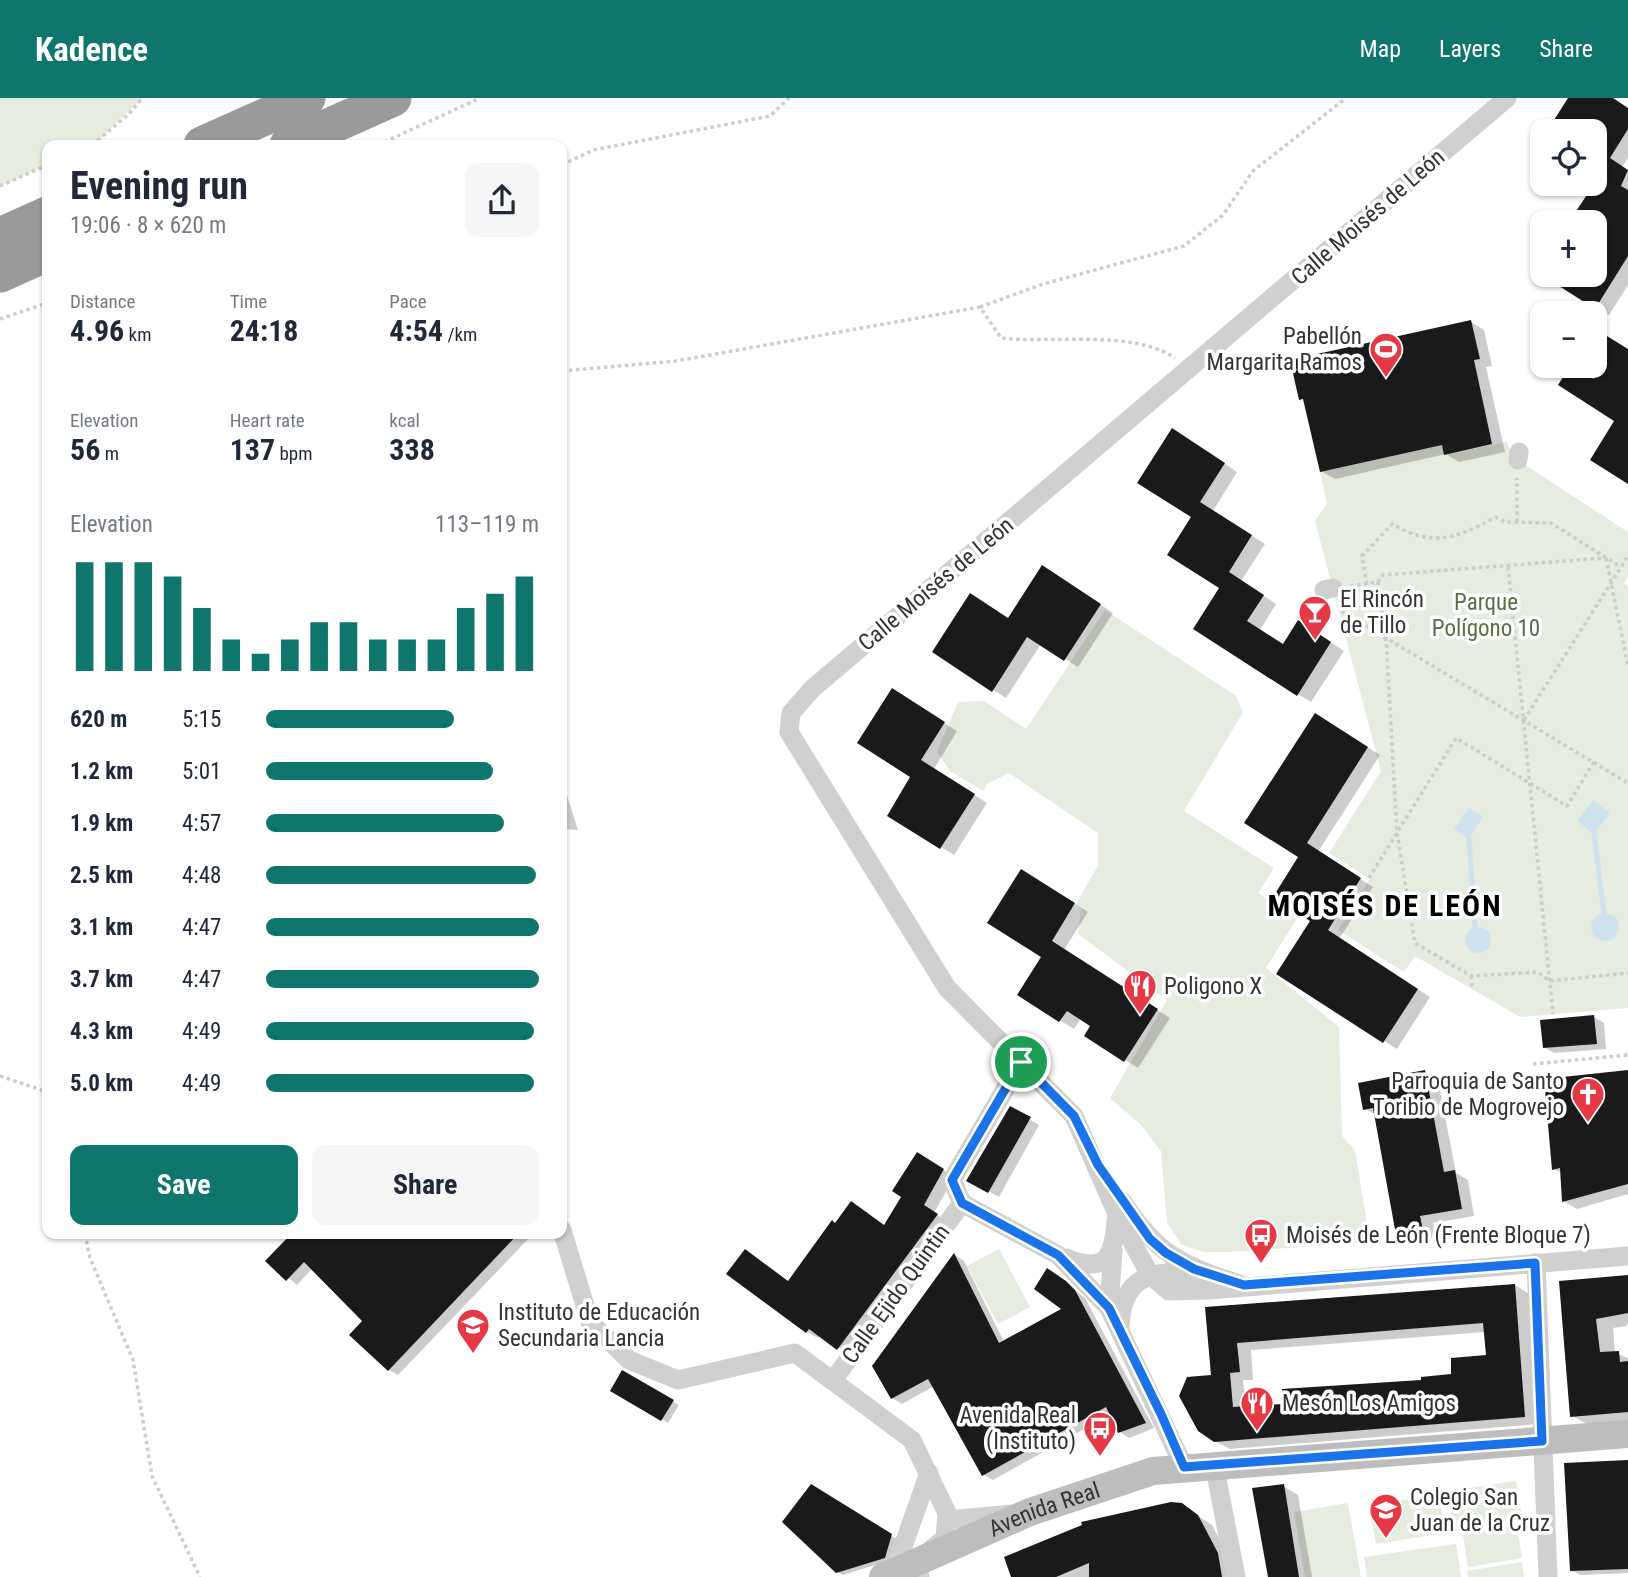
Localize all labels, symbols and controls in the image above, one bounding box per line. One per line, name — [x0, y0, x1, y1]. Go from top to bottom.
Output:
text: Kadence — [35, 30, 148, 69]
text: Map — [1360, 35, 1401, 63]
text: Layers — [1439, 35, 1501, 63]
text: Share — [1539, 35, 1593, 63]
map controls — [1530, 119, 1607, 378]
button: locate — [1530, 119, 1607, 196]
street label: Calle Moisés de León — [1286, 143, 1450, 291]
button: share — [465, 163, 539, 237]
text: Evening run — [70, 164, 248, 208]
button: + — [1530, 210, 1607, 287]
text: 19:06 · 8 × 620 m — [70, 212, 226, 239]
text: Distance — [70, 290, 135, 313]
text: Time — [230, 290, 267, 313]
text: Pace — [389, 290, 427, 313]
button: − — [1530, 301, 1607, 378]
text: 4.96 — [70, 313, 124, 348]
text: 24:18 — [230, 313, 299, 348]
text: 4:54 — [389, 313, 443, 348]
text: km — [124, 323, 151, 346]
text: /km — [443, 323, 477, 346]
place label: Pabellón Margarita Ramos — [1206, 323, 1362, 376]
sports icon: Pabellón Margarita Ramos — [1367, 330, 1405, 379]
text: Elevation — [70, 409, 138, 432]
text: Heart rate — [230, 409, 305, 432]
text: kcal — [389, 409, 420, 432]
text: 56 — [70, 432, 100, 467]
text: 137 — [230, 432, 275, 467]
text: 338 — [389, 432, 435, 467]
text: m — [100, 442, 119, 465]
text: bpm — [275, 442, 313, 465]
text: Elevation — [70, 511, 153, 538]
text: 113–119 m — [435, 511, 539, 538]
street label: Calle Moisés de León — [853, 511, 1019, 657]
place label: El Rincón de Tillo — [1340, 586, 1424, 639]
park label: Parque Polígono 10 — [1432, 589, 1540, 642]
bar icon: El Rincón de Tillo — [1296, 593, 1334, 642]
text: 620 m — [70, 706, 127, 733]
text: 5:15 — [182, 706, 221, 733]
text: 1.2 km — [70, 758, 133, 785]
text: 5:01 — [182, 758, 221, 785]
text: 1.9 km — [70, 810, 133, 837]
text: 4:57 — [182, 810, 221, 837]
text: 2.5 km — [70, 862, 133, 889]
text: 4:48 — [182, 862, 221, 889]
district label: MOISÉS DE LEÓN — [1267, 888, 1503, 923]
text: 3.1 km — [70, 914, 133, 941]
text: 4:47 — [182, 914, 221, 941]
text: 3.7 km — [70, 966, 133, 993]
text: 4:47 — [182, 966, 221, 993]
restaurant icon: Poligono X — [1121, 967, 1159, 1016]
place label: Poligono X — [1164, 973, 1262, 1000]
text: 4.3 km — [70, 1018, 133, 1045]
text: 4:49 — [182, 1018, 221, 1045]
pin — [991, 1032, 1051, 1092]
icon: arrive — [1002, 1043, 1040, 1081]
place label: Parroquia de Santo Toribio de Mogrovejo — [1373, 1068, 1564, 1121]
text: 5.0 km — [70, 1070, 133, 1097]
text: 4:49 — [182, 1070, 221, 1097]
church icon: Parroquia de Santo Toribio de Mogrovejo — [1569, 1075, 1607, 1124]
button: Save — [70, 1145, 298, 1225]
button: Share — [312, 1145, 539, 1225]
bus stop icon: Moisés de León (Frente Bloque 7) — [1242, 1216, 1280, 1265]
street label: Calle Ejido Quintin — [836, 1219, 956, 1369]
place label: Moisés de León (Frente Bloque 7) — [1286, 1222, 1591, 1249]
place label: Instituto de Educación Secundaria Lancia — [498, 1299, 700, 1352]
school or university icon: Instituto de Educación Secundaria Lancia — [454, 1306, 492, 1355]
restaurant icon: Mesón Los Amigos — [1238, 1384, 1276, 1433]
place label: Mesón Los Amigos — [1282, 1390, 1456, 1417]
place label: Avenida Real (Instituto) — [959, 1402, 1076, 1455]
bus stop icon: Avenida Real (Instituto) — [1081, 1409, 1119, 1458]
street label: Avenida Real — [984, 1476, 1103, 1542]
place label: Colegio San Juan de la Cruz — [1410, 1484, 1550, 1537]
school or university icon: Colegio San Juan de la Cruz — [1367, 1491, 1405, 1540]

